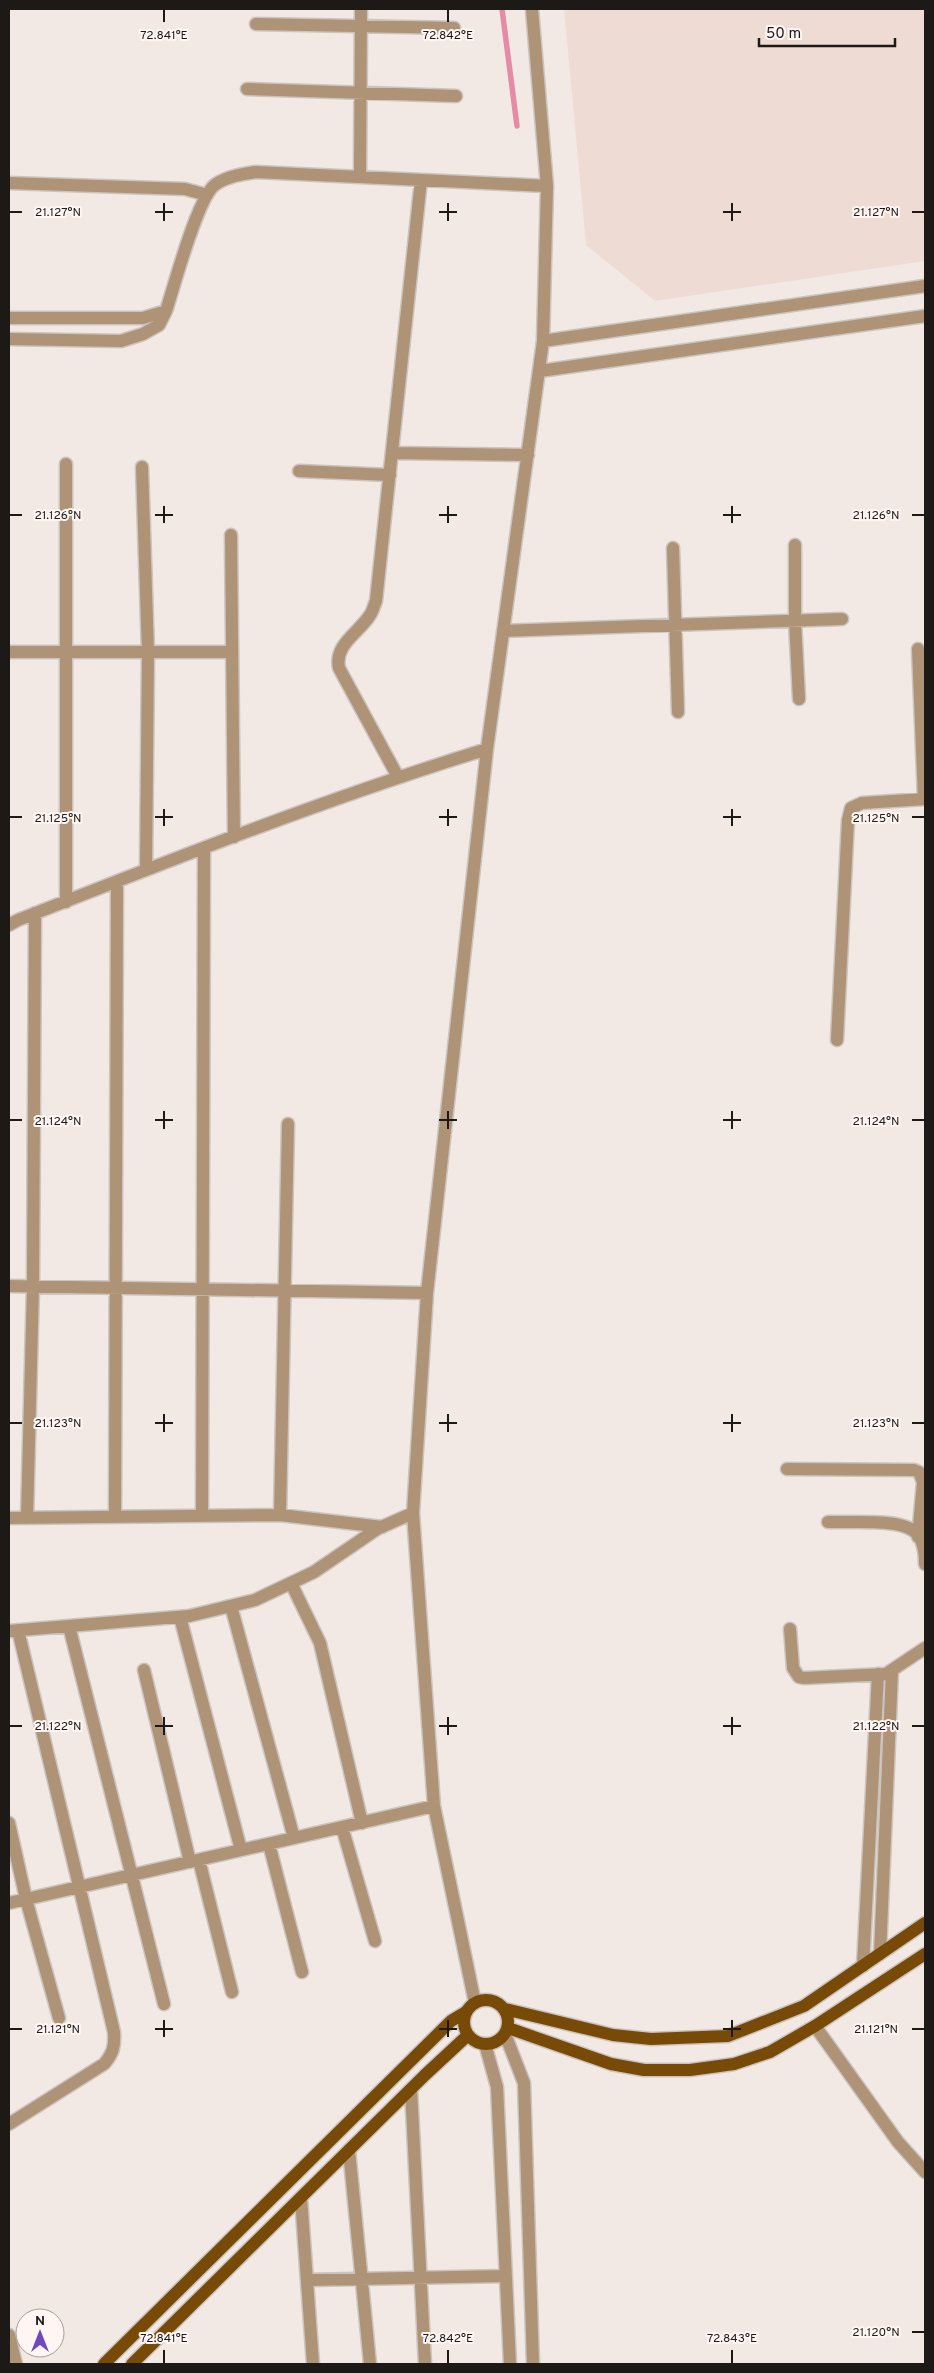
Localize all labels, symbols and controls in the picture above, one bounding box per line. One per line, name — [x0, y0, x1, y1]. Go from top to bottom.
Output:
scale bar — [759, 15, 895, 47]
text: 50 m — [766, 25, 801, 44]
text: 72.841°E — [140, 28, 188, 44]
text: 72.842°E — [423, 28, 473, 44]
text: 21.127°N — [35, 205, 81, 221]
text: 21.127°N — [853, 205, 899, 221]
text: 21.126°N — [35, 508, 81, 524]
text: 21.126°N — [853, 508, 899, 524]
text: 21.125°N — [34, 811, 82, 827]
text: 21.125°N — [852, 811, 900, 827]
text: 21.124°N — [34, 1114, 82, 1130]
text: 21.124°N — [852, 1114, 900, 1130]
text: 21.123°N — [35, 1416, 81, 1432]
text: 21.123°N — [853, 1416, 899, 1432]
text: 21.122°N — [34, 1719, 82, 1735]
text: 21.122°N — [852, 1719, 900, 1735]
text: 21.121°N — [36, 2022, 80, 2038]
text: 21.121°N — [854, 2022, 898, 2038]
north arrow — [15, 2308, 65, 2358]
text: N — [35, 2313, 45, 2330]
text: 21.120°N — [852, 2325, 900, 2341]
text: 72.841°E — [140, 2331, 188, 2347]
text: 72.842°E — [423, 2331, 473, 2347]
text: 72.843°E — [707, 2331, 757, 2347]

